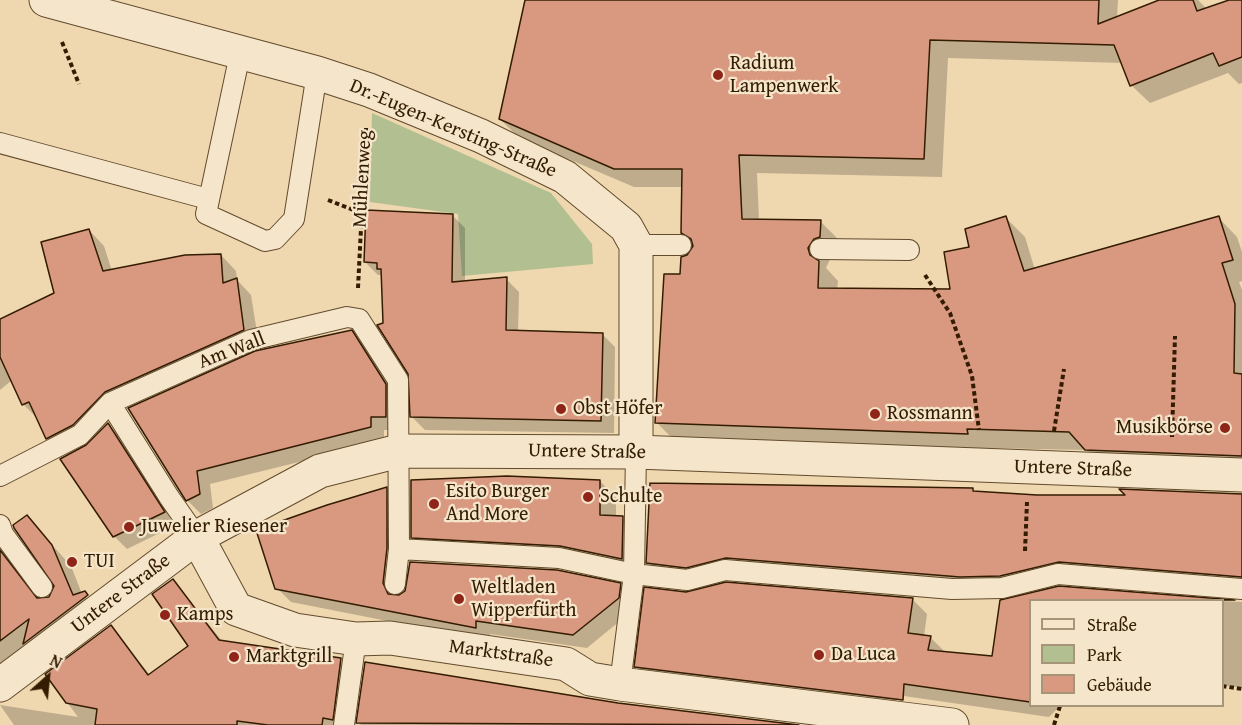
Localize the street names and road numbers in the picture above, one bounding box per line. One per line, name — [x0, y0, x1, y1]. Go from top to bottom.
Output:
street label: Dr.-Eugen-Kersting-Straße — [346, 74, 560, 184]
street label: Mühlenweg — [348, 130, 378, 228]
street label: Am Wall — [195, 327, 269, 375]
street label: Untere Straße — [528, 439, 646, 465]
street label: Untere Straße — [1014, 455, 1132, 483]
street label: Untere Straße — [67, 549, 175, 639]
street label: Marktstraße — [447, 635, 555, 673]

